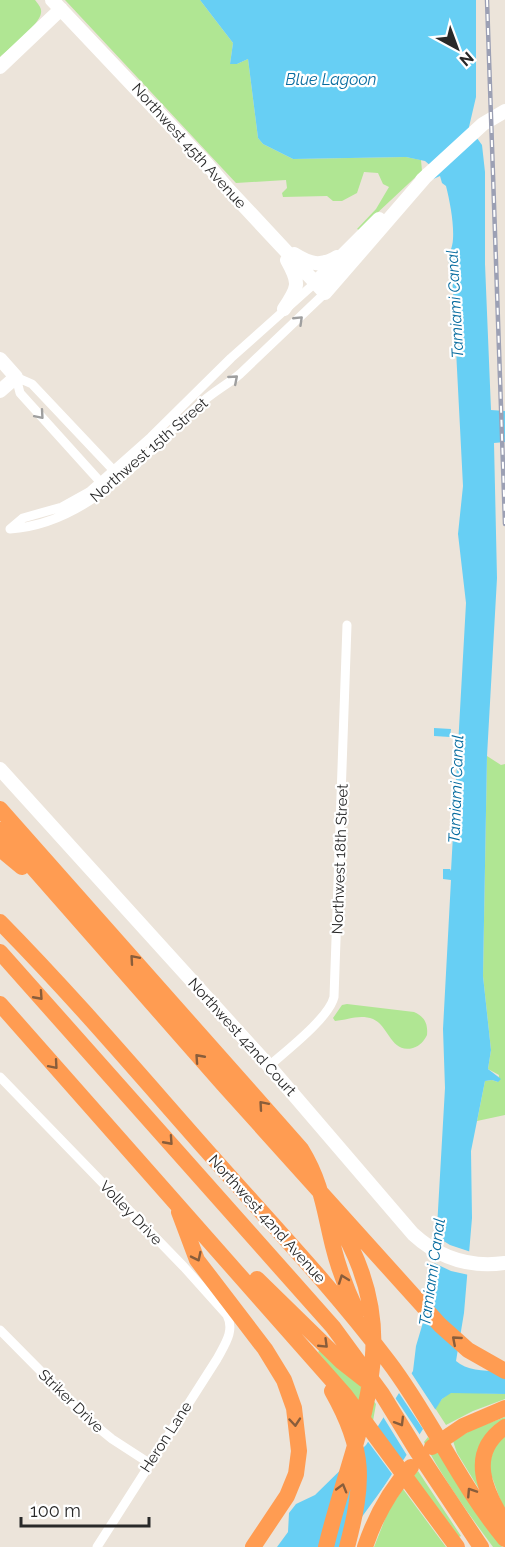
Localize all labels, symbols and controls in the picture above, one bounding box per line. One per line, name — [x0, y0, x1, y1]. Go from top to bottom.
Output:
north arrow — [427, 18, 487, 78]
text: N — [456, 48, 477, 70]
water label: Blue Lagoon — [286, 70, 377, 89]
street label: Northwest 45th Avenue — [128, 80, 250, 212]
water label: Tamiami Canal — [443, 249, 467, 359]
one-way arrow — [292, 316, 302, 327]
one-way arrow — [227, 375, 238, 386]
street label: Northwest 15th Street — [87, 394, 211, 506]
one-way arrow — [33, 408, 44, 419]
water label: Tamiami Canal — [445, 734, 467, 844]
street label: Northwest 18th Street — [328, 783, 352, 935]
one-way arrow — [130, 955, 141, 966]
street label: Northwest 42nd Court — [184, 974, 300, 1100]
one-way arrow — [32, 989, 43, 999]
one-way arrow — [195, 1054, 206, 1065]
one-way arrow — [47, 1058, 58, 1069]
one-way arrow — [259, 1101, 270, 1112]
one-way arrow — [162, 1135, 173, 1145]
street label: Northwest 42nd Avenue — [205, 1151, 329, 1287]
street label: Volley Drive — [96, 1177, 166, 1249]
water label: Tamiami Canal — [415, 1217, 449, 1327]
one-way arrow — [189, 1251, 201, 1262]
one-way arrow — [338, 1274, 350, 1285]
one-way arrow — [452, 1336, 463, 1347]
one-way arrow — [317, 1337, 327, 1348]
street label: Striker Drive — [35, 1366, 107, 1437]
street label: Heron Lane — [136, 1398, 196, 1476]
one-way arrow — [392, 1416, 404, 1426]
one-way arrow — [288, 1417, 301, 1427]
one-way arrow — [335, 1483, 348, 1493]
one-way arrow — [467, 1487, 478, 1498]
scale bar — [21, 1490, 148, 1528]
text: 100 m — [30, 1500, 81, 1521]

